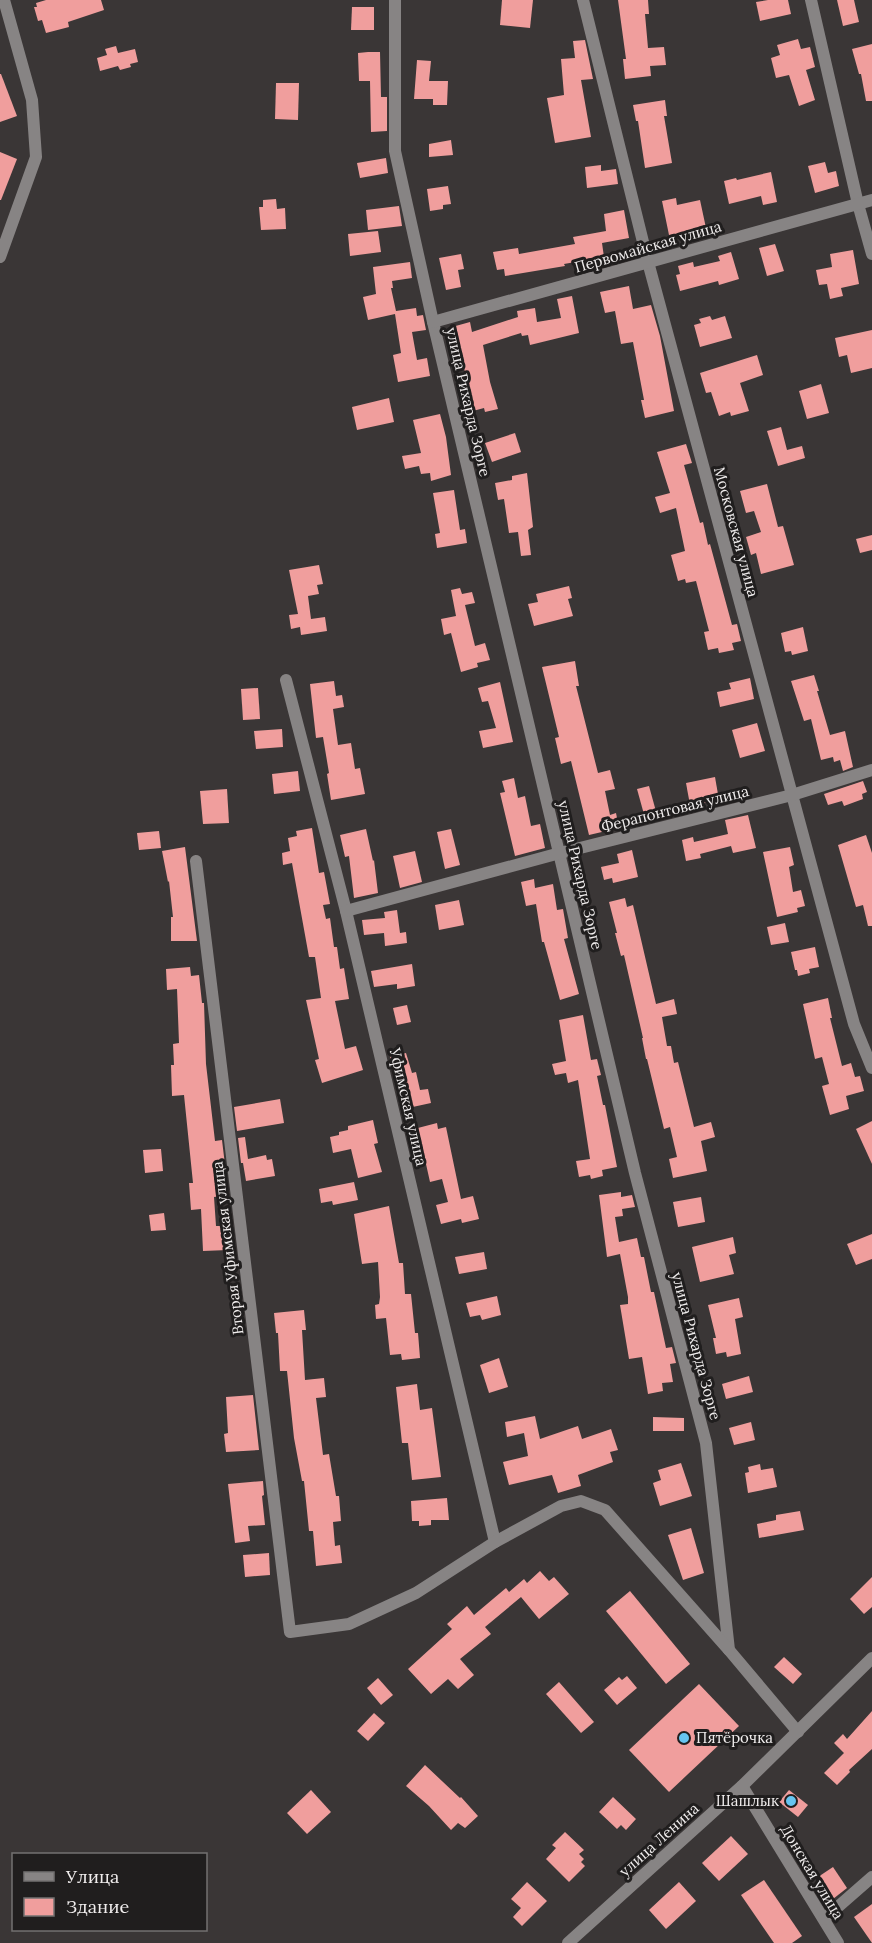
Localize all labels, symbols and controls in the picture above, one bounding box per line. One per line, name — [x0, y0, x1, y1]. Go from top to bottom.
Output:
street label: Первомайская улица — [572, 216, 724, 277]
street label: улица Рихарда Зорге — [442, 326, 495, 478]
street label: Московская улица — [710, 465, 763, 599]
street label: Ферапонтовая улица — [599, 781, 751, 836]
street label: улица Рихарда Зорге — [554, 799, 607, 951]
street label: Уфимская улица — [385, 1045, 431, 1168]
street label: Вторая Уфимская улица — [207, 1160, 248, 1336]
street label: улица Рихарда Зорге — [668, 1270, 725, 1422]
place label: Пятёрочка — [696, 1728, 773, 1747]
marker: Пятёрочка — [677, 1731, 691, 1745]
place label: Шашлык — [716, 1791, 779, 1810]
marker: Шашлык — [784, 1794, 798, 1808]
street label: улица Ленина — [615, 1799, 703, 1881]
street label: Донская улица — [777, 1821, 848, 1923]
legend — [12, 1853, 207, 1931]
text: Улица — [65, 1865, 119, 1888]
text: Здание — [66, 1895, 129, 1918]

